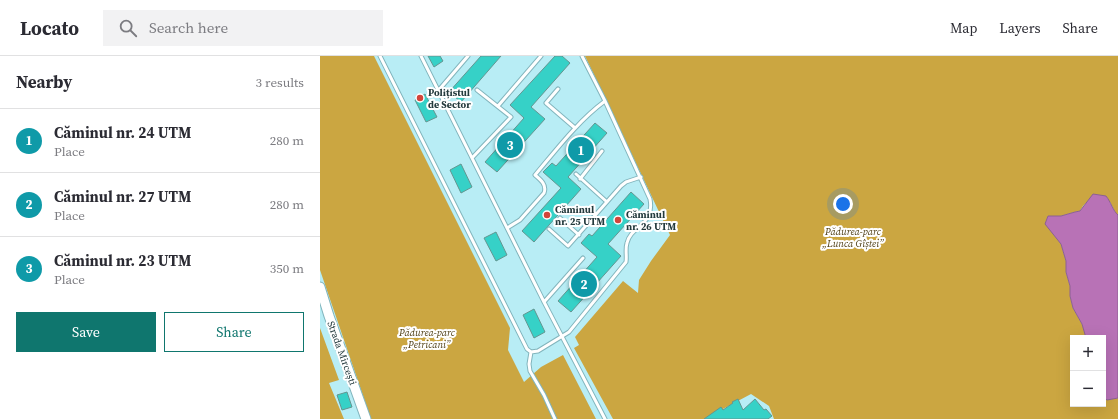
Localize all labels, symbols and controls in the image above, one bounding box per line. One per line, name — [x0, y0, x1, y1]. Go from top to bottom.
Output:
search box — [103, 10, 383, 46]
text: Locato — [20, 15, 79, 41]
icon: search — [117, 17, 139, 39]
text: Search here — [149, 17, 228, 38]
text: Map — [950, 18, 977, 38]
text: Layers — [999, 18, 1041, 38]
text: Share — [1063, 18, 1098, 38]
text: Nearby — [16, 70, 72, 94]
text: 3 results — [256, 74, 304, 91]
place label: Polițistul de Sector — [428, 86, 471, 111]
marker: Polițistul de Sector — [415, 93, 425, 103]
text: Căminul nr. 24 UTM — [54, 122, 191, 143]
pin: 3 — [497, 130, 523, 160]
text: 1 — [25, 132, 33, 149]
text: 280 m — [270, 132, 304, 149]
pin: 1 — [568, 135, 594, 165]
text: Place — [54, 143, 85, 160]
text: Căminul nr. 27 UTM — [54, 186, 191, 207]
your location — [833, 194, 853, 214]
text: 2 — [25, 196, 33, 213]
text: 280 m — [270, 196, 304, 213]
place label: Căminul nr. 25 UTM — [555, 203, 605, 228]
text: Place — [54, 207, 85, 224]
place label: Căminul nr. 26 UTM — [626, 208, 676, 233]
marker: Căminul nr. 25 UTM — [542, 210, 552, 220]
marker: Căminul nr. 26 UTM — [613, 215, 623, 225]
park label: Pădurea-parc „Lunca Gîștei” — [821, 225, 884, 250]
text: Căminul nr. 23 UTM — [54, 250, 191, 271]
text: 3 — [25, 260, 33, 277]
text: 350 m — [270, 260, 304, 277]
pin: 2 — [571, 269, 597, 299]
text: Place — [54, 271, 85, 288]
button: Save — [16, 312, 156, 352]
button: Share — [164, 312, 304, 352]
street label: Strada Mircești — [324, 319, 360, 387]
park label: Pădurea-parc „Petricani” — [398, 326, 456, 351]
map controls — [1070, 335, 1106, 407]
button: + — [1070, 335, 1106, 371]
button: − — [1070, 371, 1106, 407]

